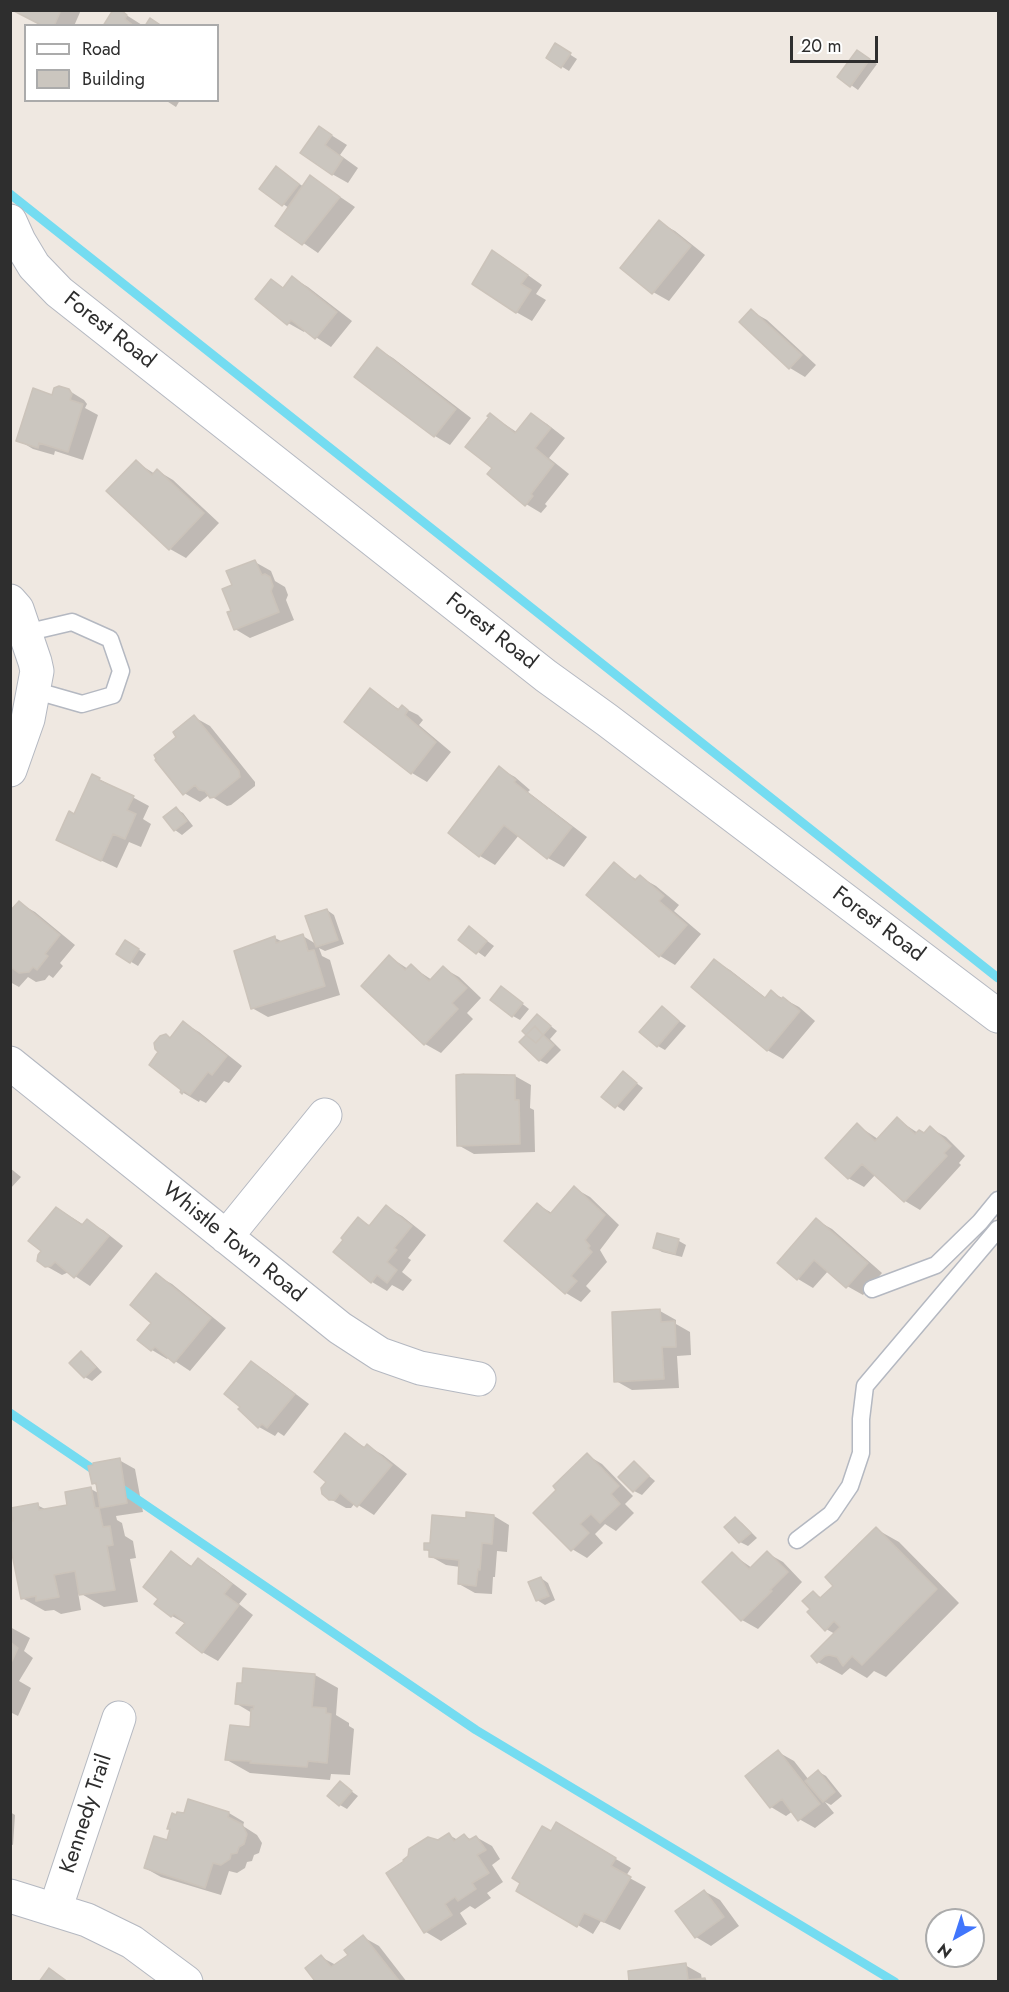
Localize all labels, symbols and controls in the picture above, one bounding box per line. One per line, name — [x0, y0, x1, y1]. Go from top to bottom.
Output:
legend — [24, 24, 219, 102]
scale bar — [793, 24, 882, 62]
text: 20 m — [801, 33, 841, 59]
text: Road — [82, 36, 121, 62]
text: Building — [82, 66, 145, 92]
street label: Forest Road — [58, 287, 160, 375]
street label: Forest Road — [440, 588, 542, 676]
street label: Forest Road — [826, 882, 930, 968]
street label: Whistle Town Road — [156, 1177, 310, 1309]
street label: Kennedy Trail — [55, 1751, 119, 1877]
north arrow — [925, 1908, 985, 1968]
text: N — [932, 1938, 957, 1964]

